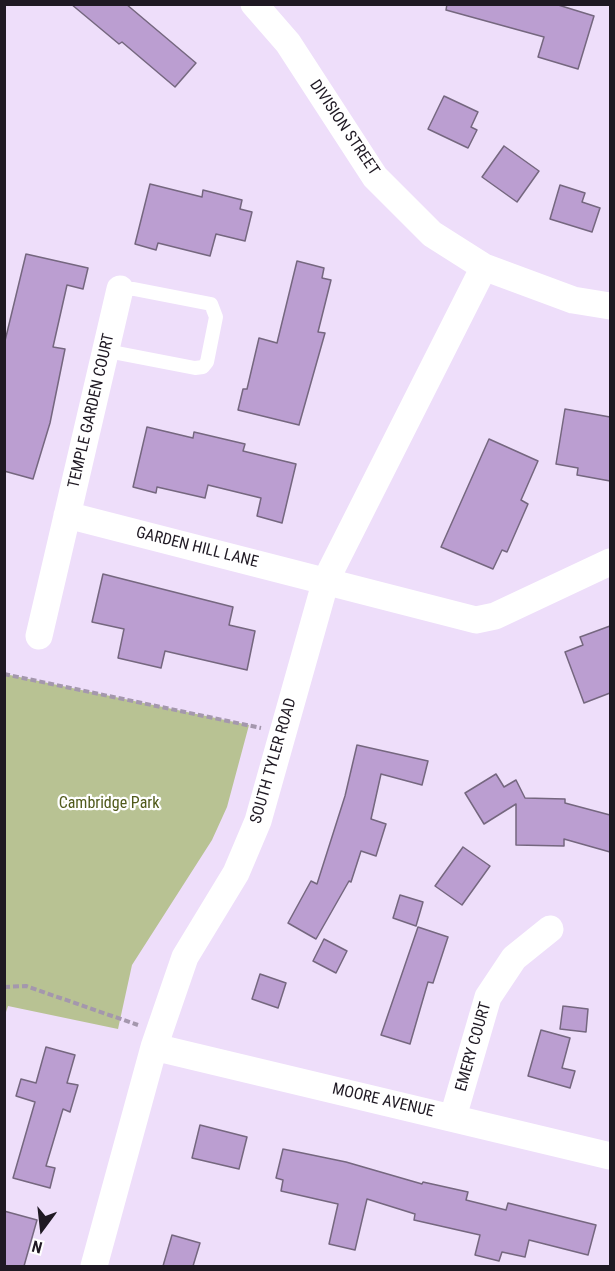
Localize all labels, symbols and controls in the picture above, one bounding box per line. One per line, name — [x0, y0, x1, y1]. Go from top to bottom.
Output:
street label: DIVISION STREET — [305, 77, 383, 179]
street label: TEMPLE GARDEN COURT — [65, 332, 119, 490]
street label: GARDEN HILL LANE — [134, 524, 260, 572]
street label: SOUTH TYLER ROAD — [247, 696, 301, 826]
park label: Cambridge Park — [59, 794, 159, 814]
street label: EMERY COURT — [452, 1000, 496, 1094]
street label: MOORE AVENUE — [330, 1080, 436, 1122]
north arrow — [12, 1199, 72, 1259]
text: N — [30, 1236, 44, 1257]

